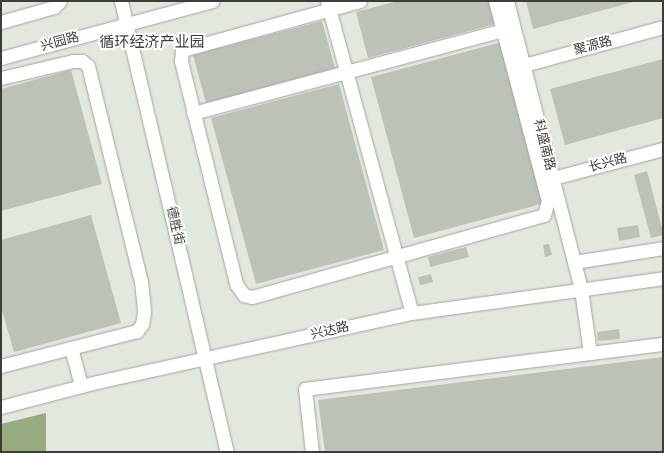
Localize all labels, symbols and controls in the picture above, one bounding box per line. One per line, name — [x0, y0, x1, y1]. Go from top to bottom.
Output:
street label: 兴园路 — [39, 29, 81, 55]
street label: 聚源路 — [572, 33, 614, 59]
district label: 循环经济产业园 — [100, 34, 204, 52]
street label: 科盛南路 — [530, 118, 558, 172]
street label: 长兴路 — [587, 150, 629, 176]
street label: 德胜街 — [163, 205, 187, 247]
street label: 兴达路 — [309, 319, 351, 343]

